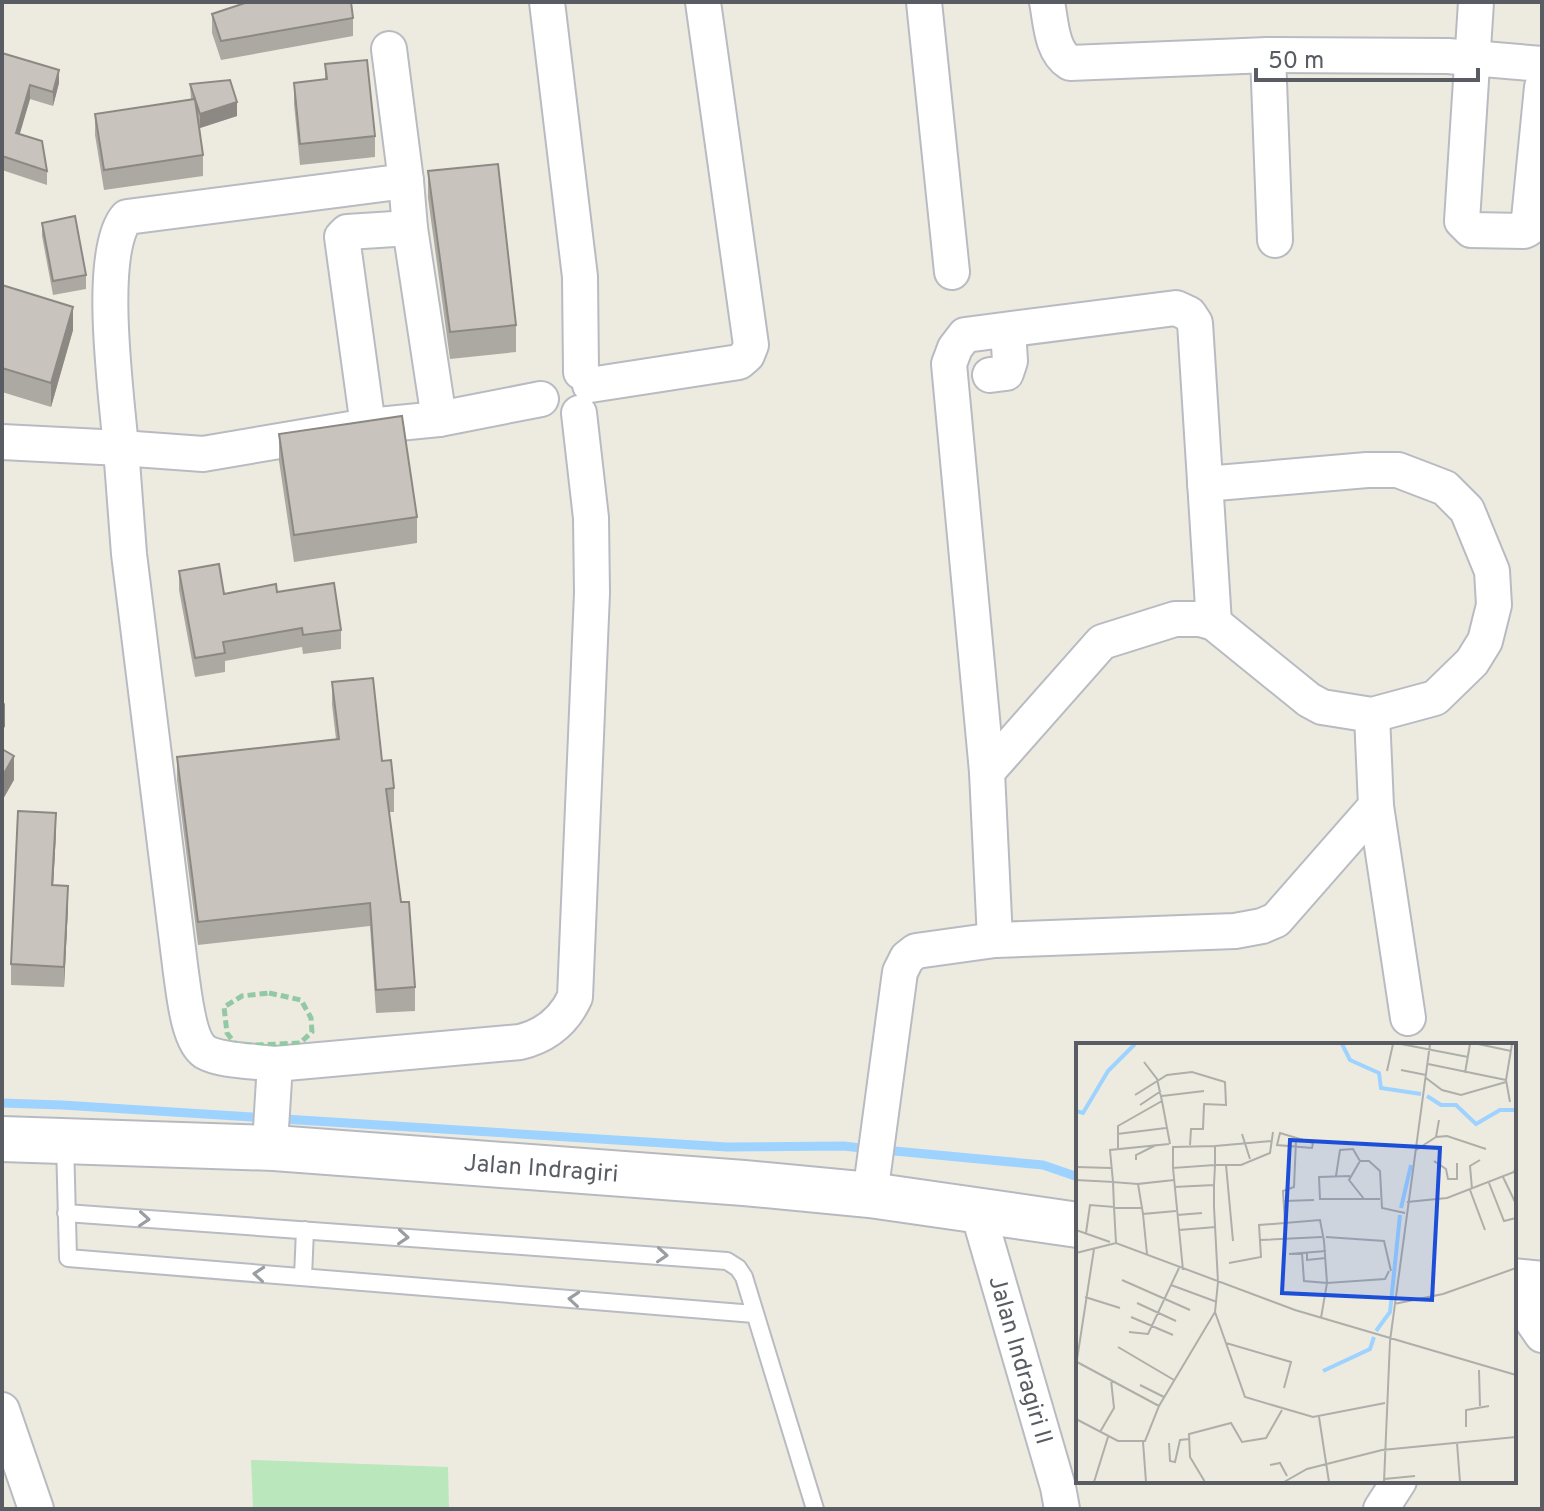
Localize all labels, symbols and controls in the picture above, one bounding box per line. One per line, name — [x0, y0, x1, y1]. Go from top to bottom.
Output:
scale bar — [1256, 32, 1478, 82]
text: 50 m — [1268, 47, 1324, 77]
inset map — [1076, 1043, 1516, 1483]
street label: Jalan Indragiri — [463, 1149, 619, 1191]
one-way arrow — [138, 1210, 151, 1227]
one-way arrow — [397, 1228, 410, 1245]
one-way arrow — [656, 1246, 669, 1263]
one-way arrow — [252, 1266, 265, 1283]
street label: Jalan Indragiri II — [980, 1273, 1058, 1448]
one-way arrow — [567, 1291, 580, 1308]

